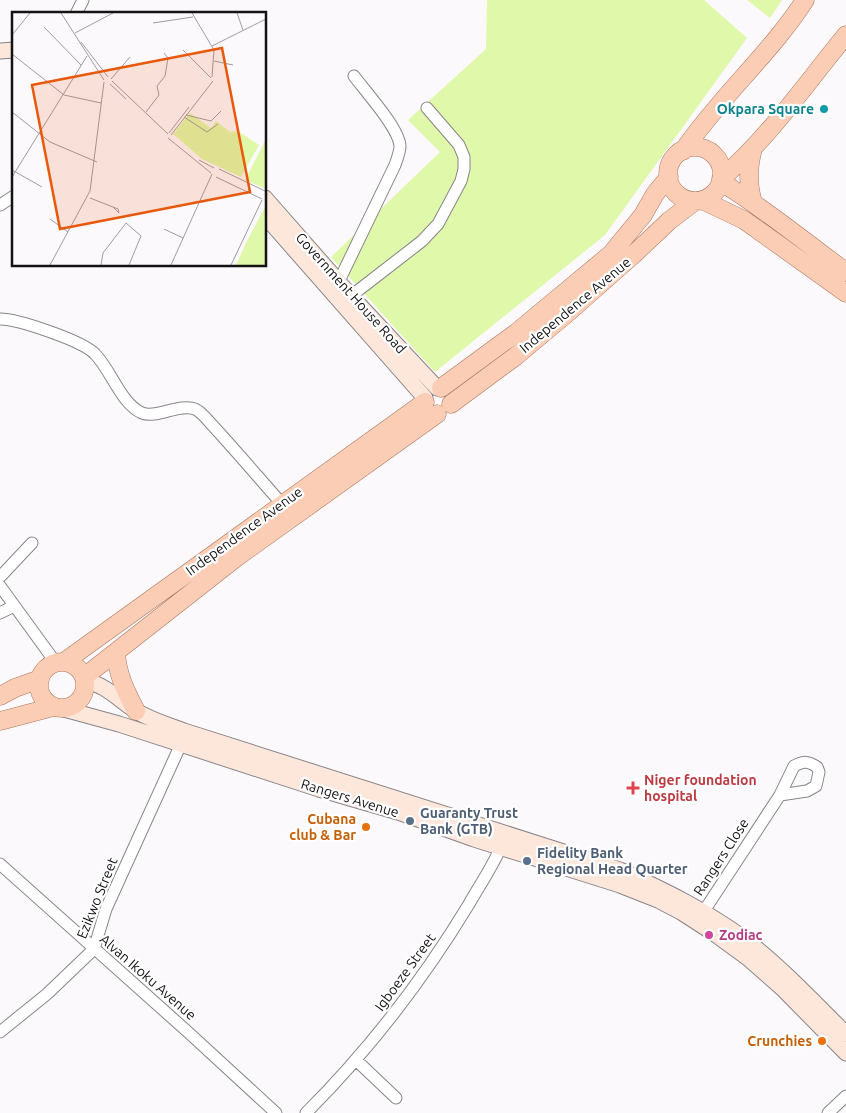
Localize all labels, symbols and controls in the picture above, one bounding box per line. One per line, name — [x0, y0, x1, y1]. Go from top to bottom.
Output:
inset map — [12, 12, 266, 266]
place label: Okpara Square — [717, 101, 814, 117]
marker: Okpara Square — [818, 103, 830, 115]
street label: Government House Road — [293, 229, 409, 357]
street label: Independence Avenue — [516, 254, 634, 356]
street label: Independence Avenue — [183, 483, 305, 579]
place label: Niger foundation hospital — [644, 772, 757, 804]
street label: Rangers Avenue — [299, 776, 401, 820]
marker: Niger foundation hospital — [626, 781, 640, 795]
place label: Guaranty Trust Bank (GTB) — [420, 805, 518, 837]
place label: Cubana club & Bar — [289, 811, 356, 843]
marker: Guaranty Trust Bank (GTB) — [404, 815, 416, 827]
street label: Rangers Close — [690, 816, 752, 898]
marker: Cubana club & Bar — [360, 821, 372, 833]
place label: Fidelity Bank Regional Head Quarter — [537, 845, 688, 877]
street label: Ezikwo Street — [73, 855, 121, 941]
marker: Fidelity Bank Regional Head Quarter — [521, 855, 533, 867]
place label: Zodiac — [719, 927, 763, 943]
marker: Zodiac — [703, 929, 715, 941]
street label: Igboeze Street — [371, 930, 439, 1014]
street label: Alvan Ikoku Avenue — [97, 931, 199, 1023]
place label: Crunchies — [747, 1033, 812, 1049]
marker: Crunchies — [816, 1035, 828, 1047]

